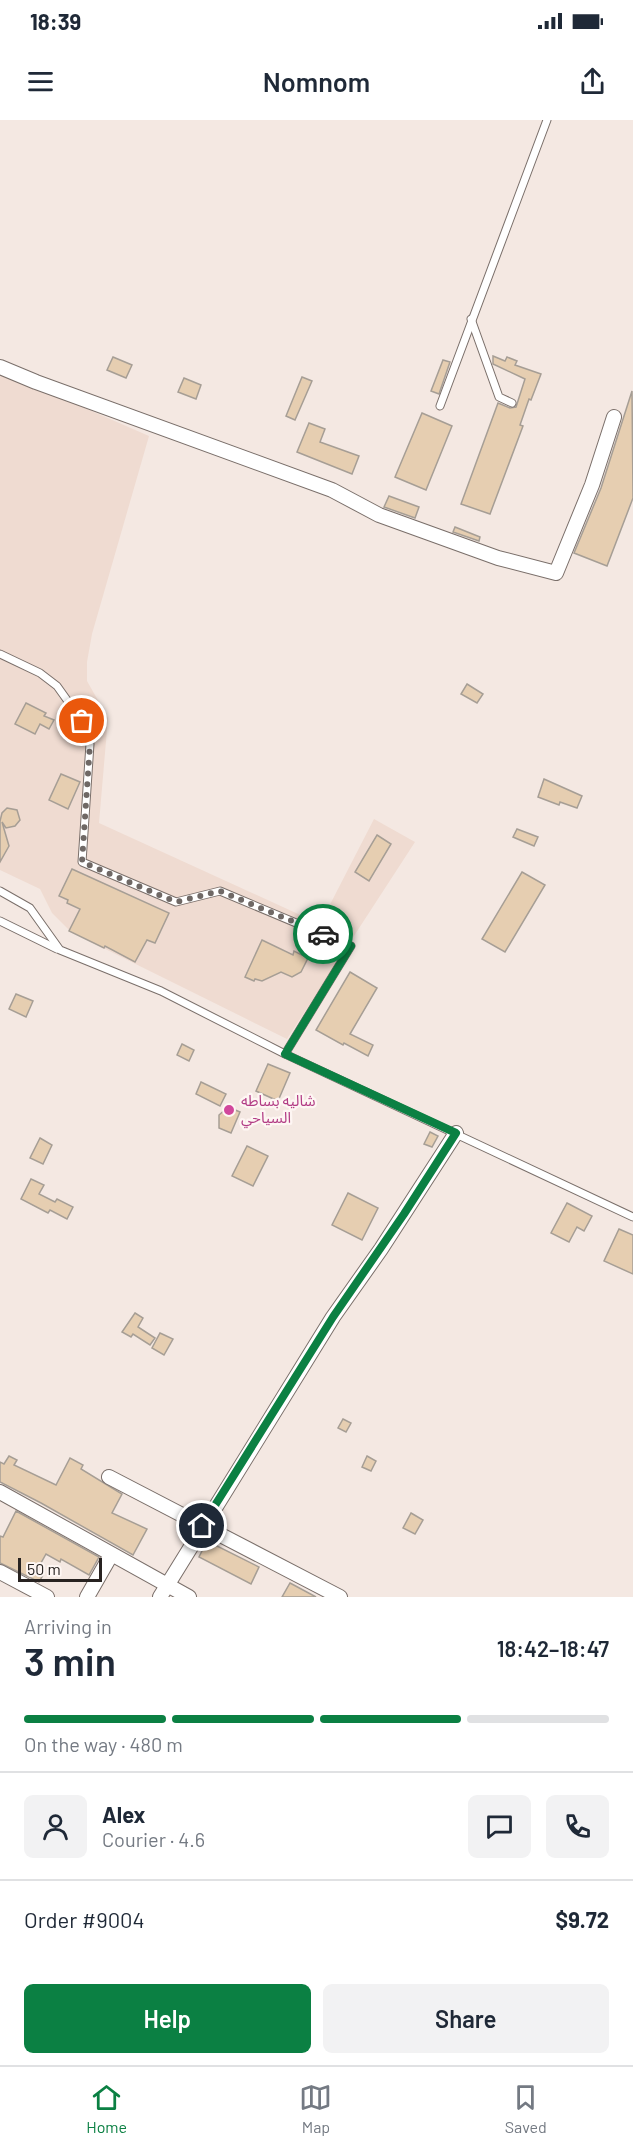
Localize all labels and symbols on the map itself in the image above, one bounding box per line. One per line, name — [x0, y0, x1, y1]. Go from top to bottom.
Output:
pin — [56, 695, 107, 746]
courier — [293, 904, 353, 964]
place label: شاليه بساطه السياحي — [241, 1091, 316, 1129]
marker: شاليه بساطه السياحي — [222, 1103, 236, 1117]
pin — [176, 1500, 227, 1551]
scale bar — [18, 1555, 102, 1582]

